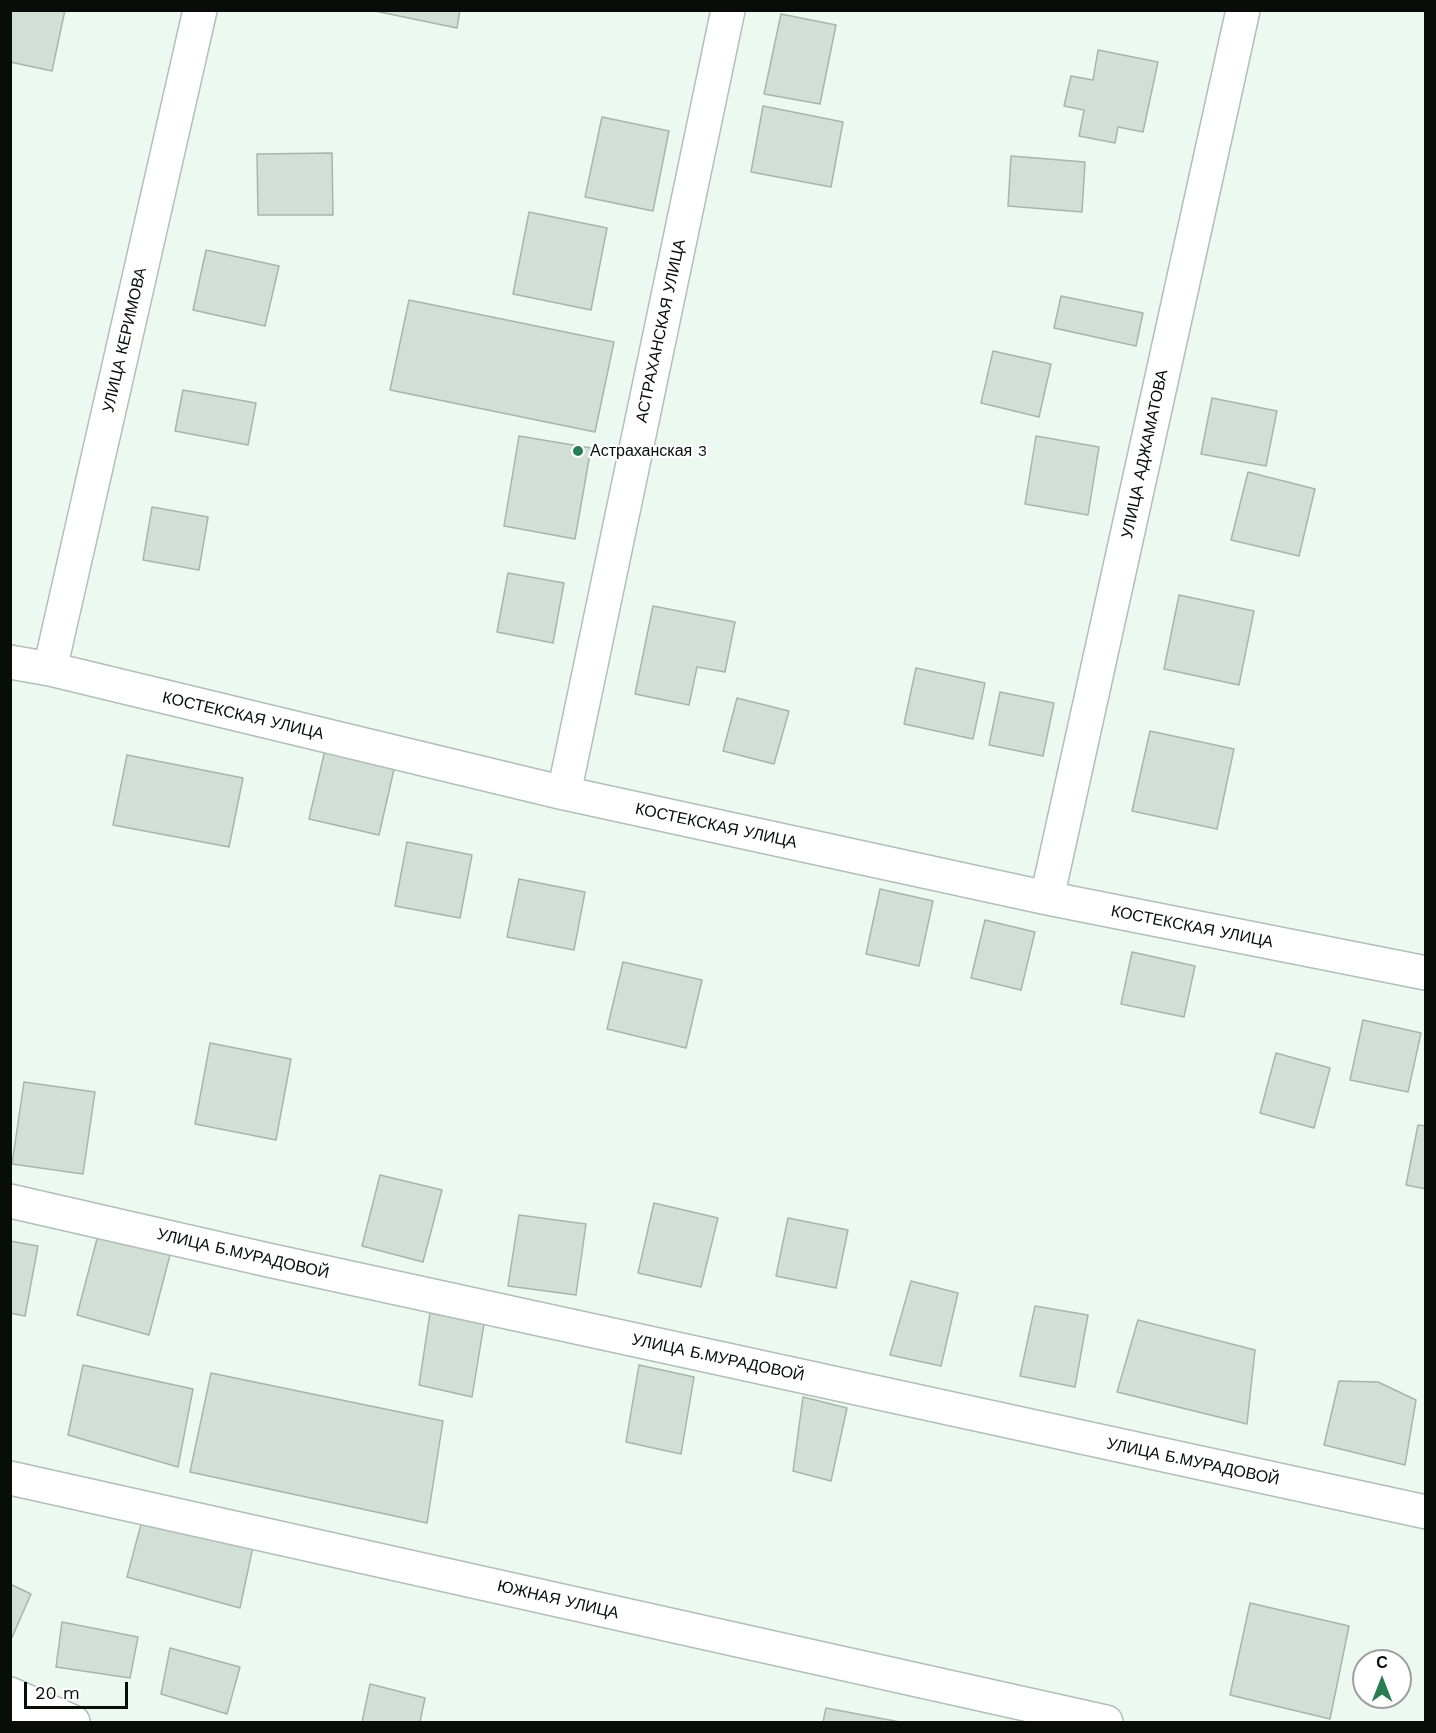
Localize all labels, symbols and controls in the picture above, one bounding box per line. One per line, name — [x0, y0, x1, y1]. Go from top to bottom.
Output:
street label: АСТРАХАНСКАЯ УЛИЦА — [632, 238, 690, 424]
street label: УЛИЦА КЕРИМОВА — [99, 266, 151, 414]
street label: УЛИЦА АДЖАМАТОВА — [1118, 368, 1172, 540]
place label: Астраханская 3 — [590, 441, 707, 461]
marker: Астраханская 3 — [571, 444, 585, 458]
street label: КОСТЕКСКАЯ УЛИЦА — [161, 688, 325, 744]
street label: КОСТЕКСКАЯ УЛИЦА — [633, 799, 799, 853]
street label: КОСТЕКСКАЯ УЛИЦА — [1109, 902, 1275, 952]
street label: УЛИЦА Б.МУРАДОВОЙ — [155, 1225, 331, 1283]
street label: УЛИЦА Б.МУРАДОВОЙ — [630, 1330, 806, 1386]
street label: УЛИЦА Б.МУРАДОВОЙ — [1105, 1434, 1281, 1490]
street label: ЮЖНАЯ УЛИЦА — [495, 1577, 621, 1623]
north arrow — [1352, 1649, 1412, 1709]
text: С — [1376, 1653, 1388, 1672]
scale bar — [27, 1670, 130, 1708]
text: 20 m — [35, 1682, 80, 1703]

